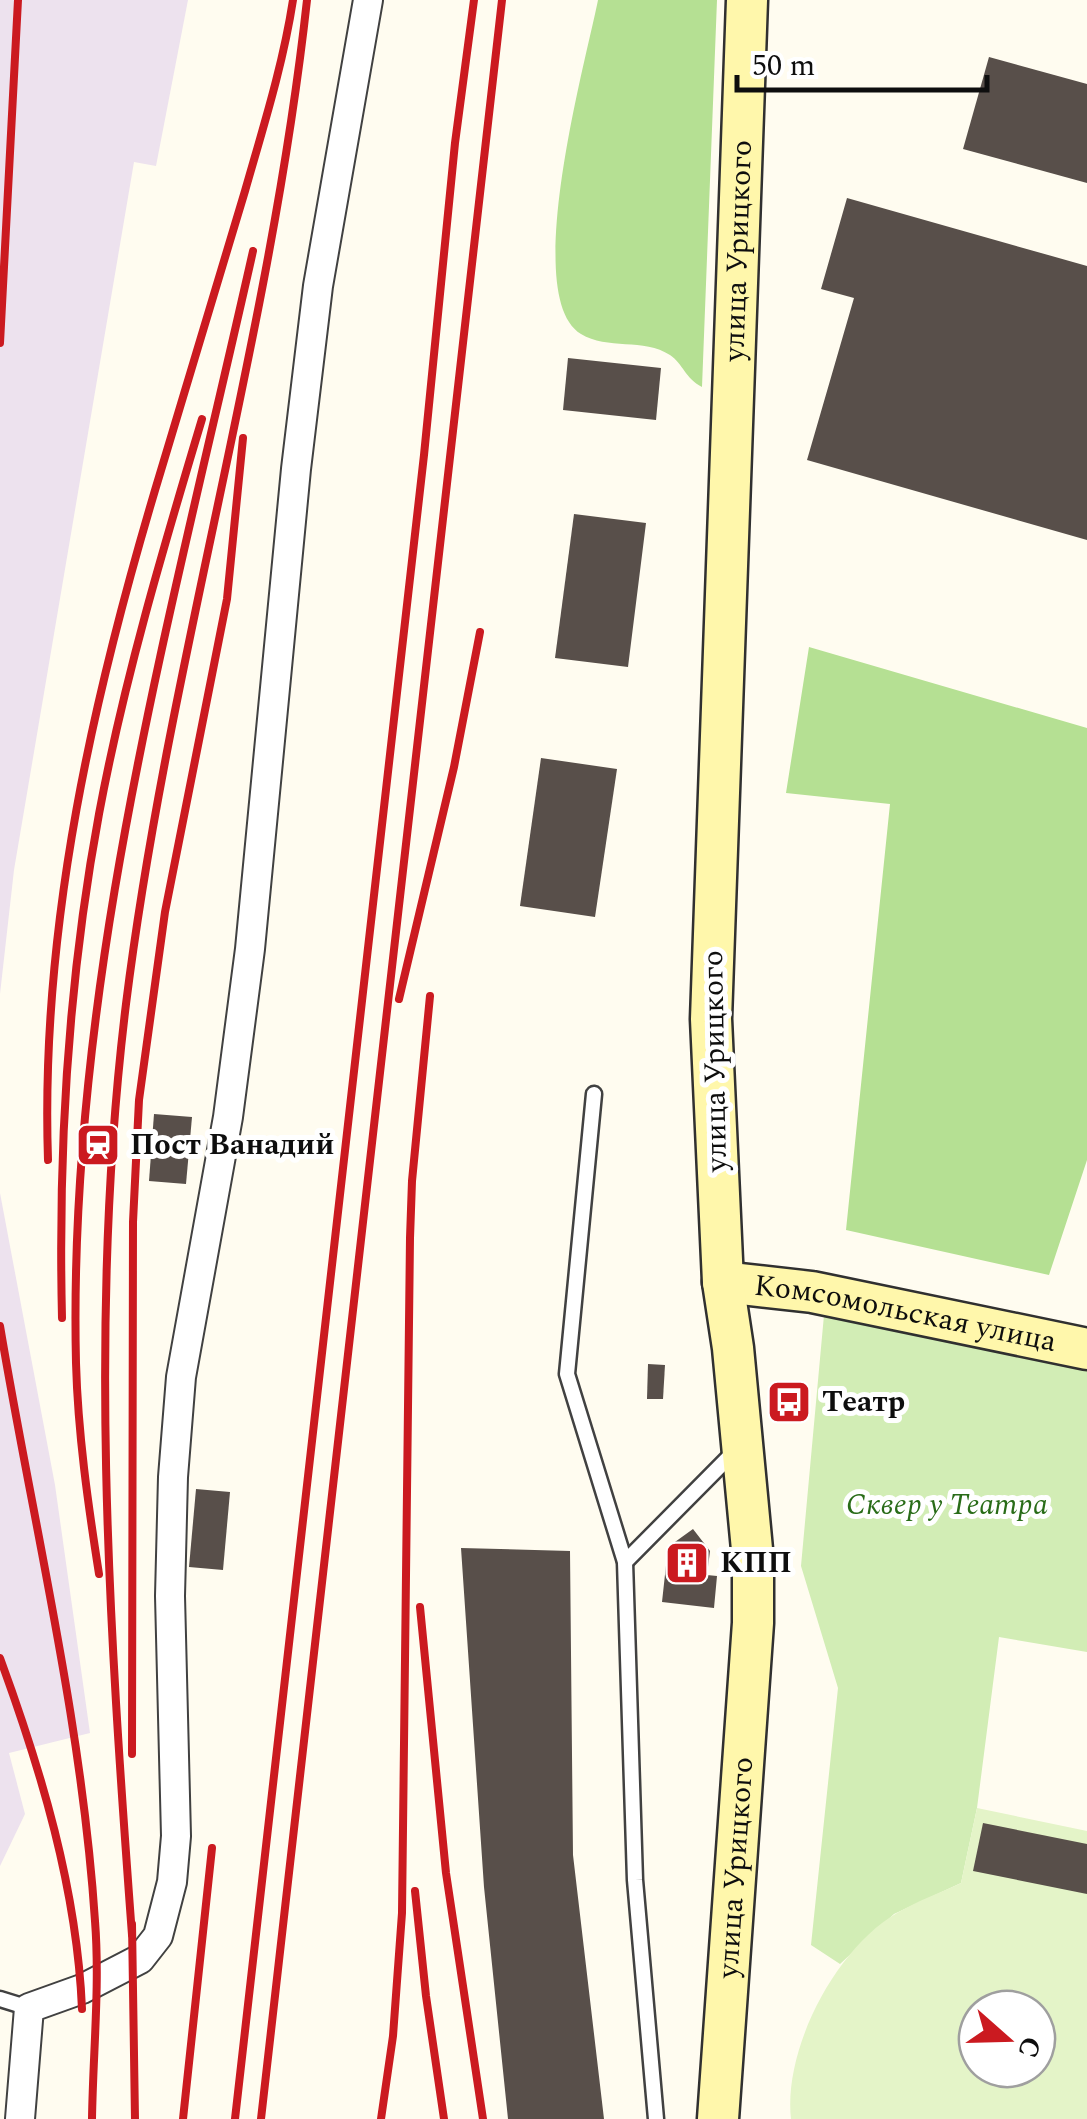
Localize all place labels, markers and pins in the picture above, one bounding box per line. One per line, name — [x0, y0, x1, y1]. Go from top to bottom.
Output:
station icon: Пост Ванадий — [75, 1122, 121, 1168]
place label: Пост Ванадий — [130, 1122, 334, 1168]
bus stop icon: Театр — [766, 1379, 812, 1425]
place label: Театр — [822, 1379, 905, 1425]
building icon: КПП — [664, 1540, 710, 1586]
place label: КПП — [720, 1540, 792, 1586]

